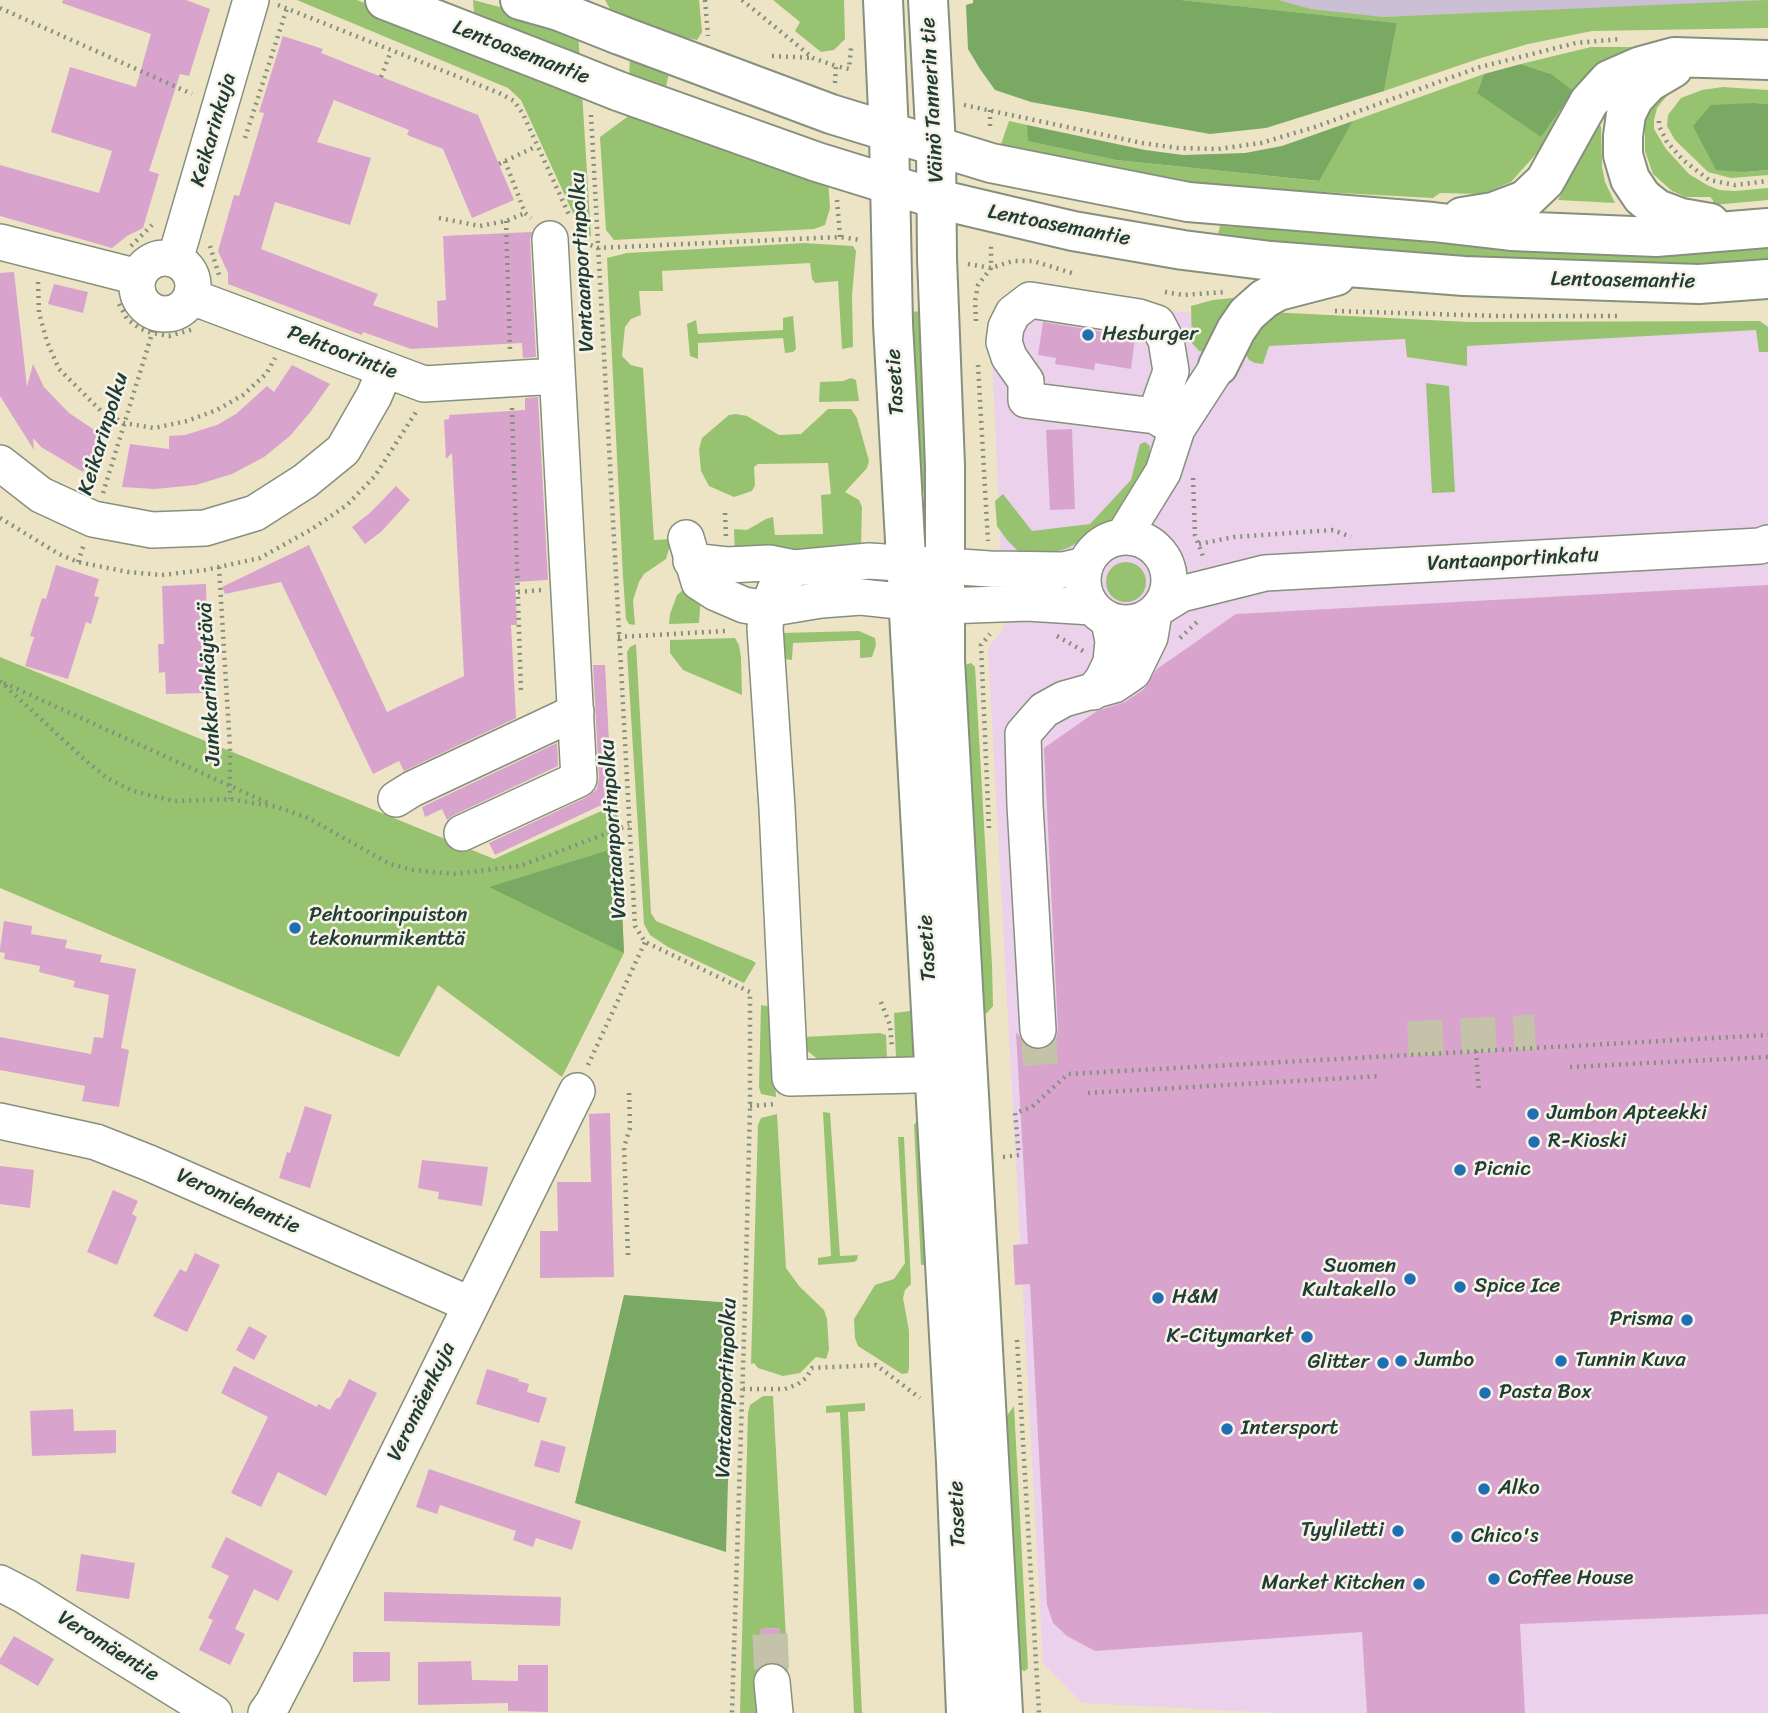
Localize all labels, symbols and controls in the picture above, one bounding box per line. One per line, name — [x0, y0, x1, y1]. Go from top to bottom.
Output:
street label: Lentoasemantie — [449, 15, 593, 91]
street label: Väinö Tannerin tie — [916, 17, 950, 183]
street label: Keikarinkuja — [186, 70, 242, 190]
street label: Vantaanportinpolku — [566, 171, 600, 353]
street label: Lentoasemantie — [986, 200, 1132, 252]
street label: Lentoasemantie — [1550, 267, 1696, 295]
street label: Pehtoorintie — [284, 321, 400, 385]
place label: Hesburger — [1102, 322, 1198, 348]
marker: Hesburger — [1080, 327, 1096, 343]
street label: Tasetie — [882, 348, 910, 416]
street label: Keikarinpolku — [73, 370, 135, 498]
street label: Vantaanportinkatu — [1427, 543, 1599, 577]
street label: Junkkarinkäytävä — [193, 602, 227, 766]
street label: Vantaanportinpolku — [595, 738, 633, 920]
place label: Pehtoorinpuiston tekonurmikenttä — [309, 903, 467, 953]
street label: Tasetie — [914, 914, 942, 982]
marker: Pehtoorinpuiston tekonurmikenttä — [287, 920, 303, 936]
place label: Jumbon Apteekki — [1547, 1101, 1707, 1127]
marker: Jumbon Apteekki — [1525, 1106, 1541, 1122]
place label: R-Kioski — [1548, 1129, 1626, 1155]
marker: R-Kioski — [1526, 1134, 1542, 1150]
place label: Picnic — [1474, 1157, 1531, 1183]
marker: Picnic — [1452, 1162, 1468, 1178]
street label: Veromiehentie — [172, 1164, 304, 1240]
place label: Suomen Kultakello — [1302, 1254, 1396, 1304]
marker: Suomen Kultakello — [1402, 1271, 1418, 1287]
place label: Spice Ice — [1474, 1274, 1560, 1300]
marker: Spice Ice — [1452, 1279, 1468, 1295]
place label: H&M — [1172, 1285, 1218, 1311]
marker: H&M — [1150, 1290, 1166, 1306]
street label: Vantaanportinpolku — [711, 1297, 743, 1479]
place label: Prisma — [1610, 1307, 1673, 1333]
marker: Prisma — [1679, 1312, 1695, 1328]
place label: K-Citymarket — [1166, 1324, 1293, 1350]
marker: K-Citymarket — [1299, 1329, 1315, 1345]
street label: Veromäenkuja — [382, 1339, 462, 1465]
place label: Jumbo — [1415, 1348, 1474, 1374]
place label: Tunnin Kuva — [1575, 1348, 1686, 1374]
place label: Glitter — [1307, 1350, 1369, 1376]
marker: Jumbo — [1393, 1353, 1409, 1369]
marker: Tunnin Kuva — [1553, 1353, 1569, 1369]
marker: Glitter — [1375, 1355, 1391, 1371]
place label: Pasta Box — [1499, 1380, 1592, 1406]
marker: Pasta Box — [1477, 1385, 1493, 1401]
place label: Intersport — [1241, 1416, 1338, 1442]
marker: Intersport — [1219, 1421, 1235, 1437]
place label: Alko — [1498, 1476, 1540, 1502]
street label: Tasetie — [944, 1480, 972, 1548]
marker: Alko — [1476, 1481, 1492, 1497]
place label: Tyyliletti — [1301, 1518, 1384, 1544]
marker: Tyyliletti — [1390, 1523, 1406, 1539]
place label: Chico's — [1471, 1524, 1539, 1550]
marker: Chico's — [1449, 1529, 1465, 1545]
place label: Coffee House — [1508, 1566, 1633, 1592]
place label: Market Kitchen — [1262, 1571, 1405, 1597]
marker: Coffee House — [1486, 1571, 1502, 1587]
marker: Market Kitchen — [1411, 1576, 1427, 1592]
street label: Veromäentie — [53, 1606, 163, 1688]

